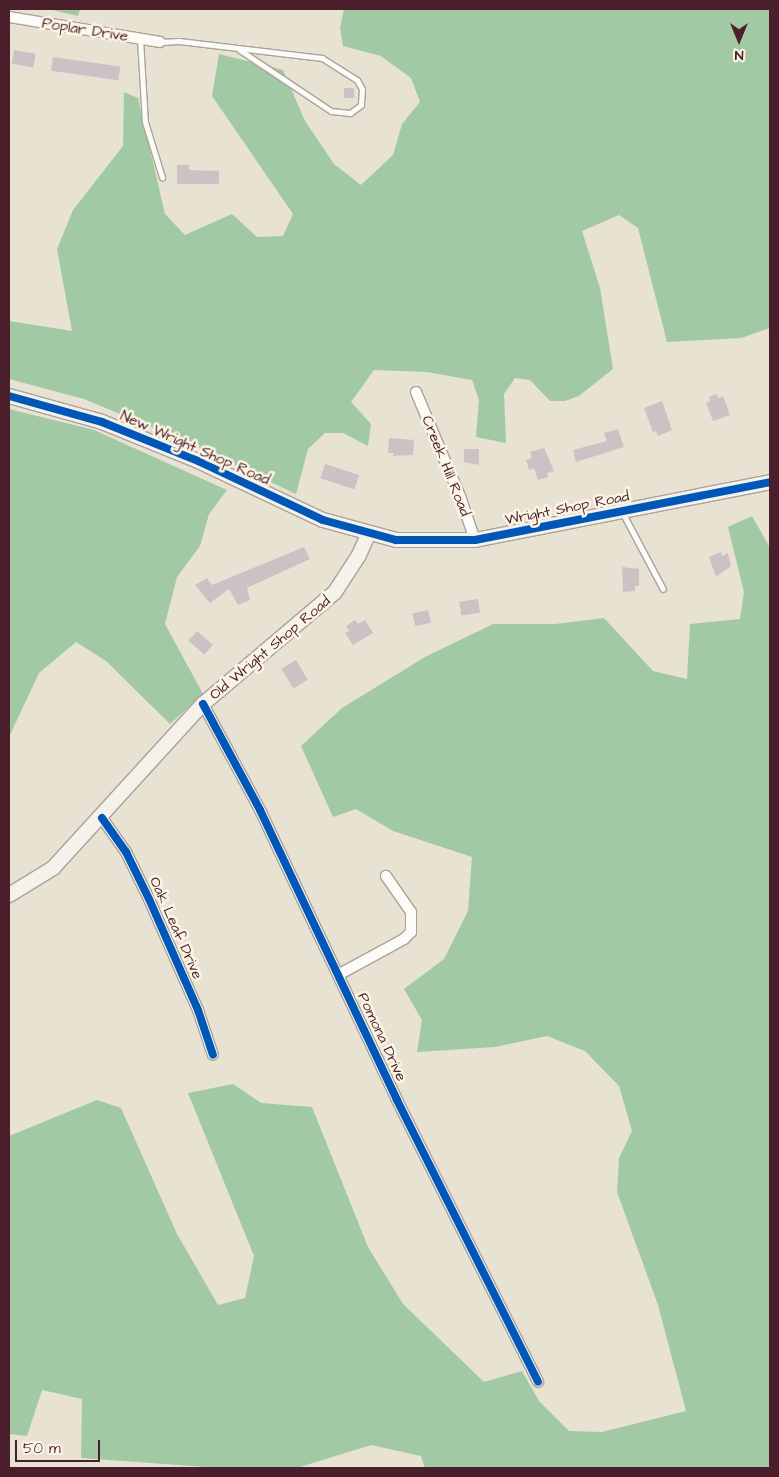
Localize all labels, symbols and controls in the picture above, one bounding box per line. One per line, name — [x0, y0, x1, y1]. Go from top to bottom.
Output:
street label: Poplar Drive — [41, 14, 129, 46]
north arrow — [714, 15, 764, 65]
text: N — [735, 45, 743, 65]
street label: New Wright Shop Road — [117, 407, 273, 489]
street label: Creek Hill Road — [418, 413, 474, 519]
street label: Wright Shop Road — [503, 487, 631, 529]
street label: Old Wright Shop Road — [206, 592, 334, 704]
street label: Oak Leaf Drive — [145, 874, 207, 982]
street label: Pomona Drive — [354, 990, 410, 1084]
scale bar — [18, 1430, 102, 1462]
text: 50 m — [23, 1438, 61, 1459]

